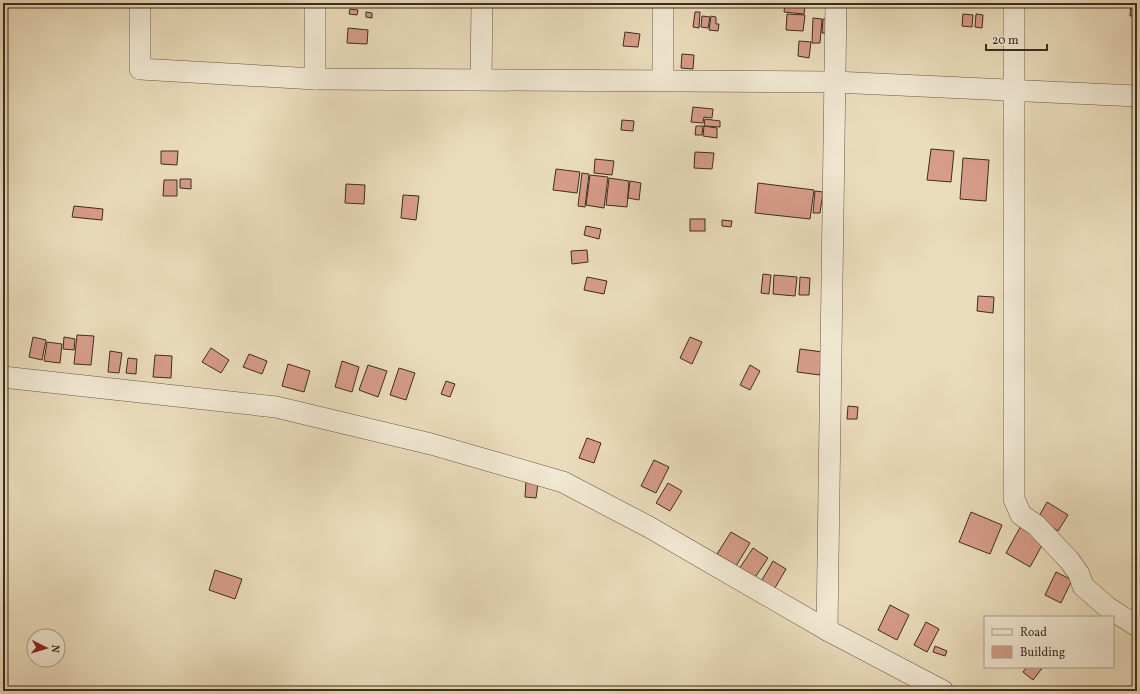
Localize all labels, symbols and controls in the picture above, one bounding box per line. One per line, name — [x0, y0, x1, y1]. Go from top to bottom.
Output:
scale bar — [986, 26, 1047, 52]
text: 20 m — [992, 33, 1019, 49]
legend — [984, 616, 1114, 668]
text: Road — [1020, 625, 1047, 641]
north arrow — [26, 628, 66, 668]
text: N — [47, 644, 62, 653]
text: Building — [1020, 645, 1065, 661]

